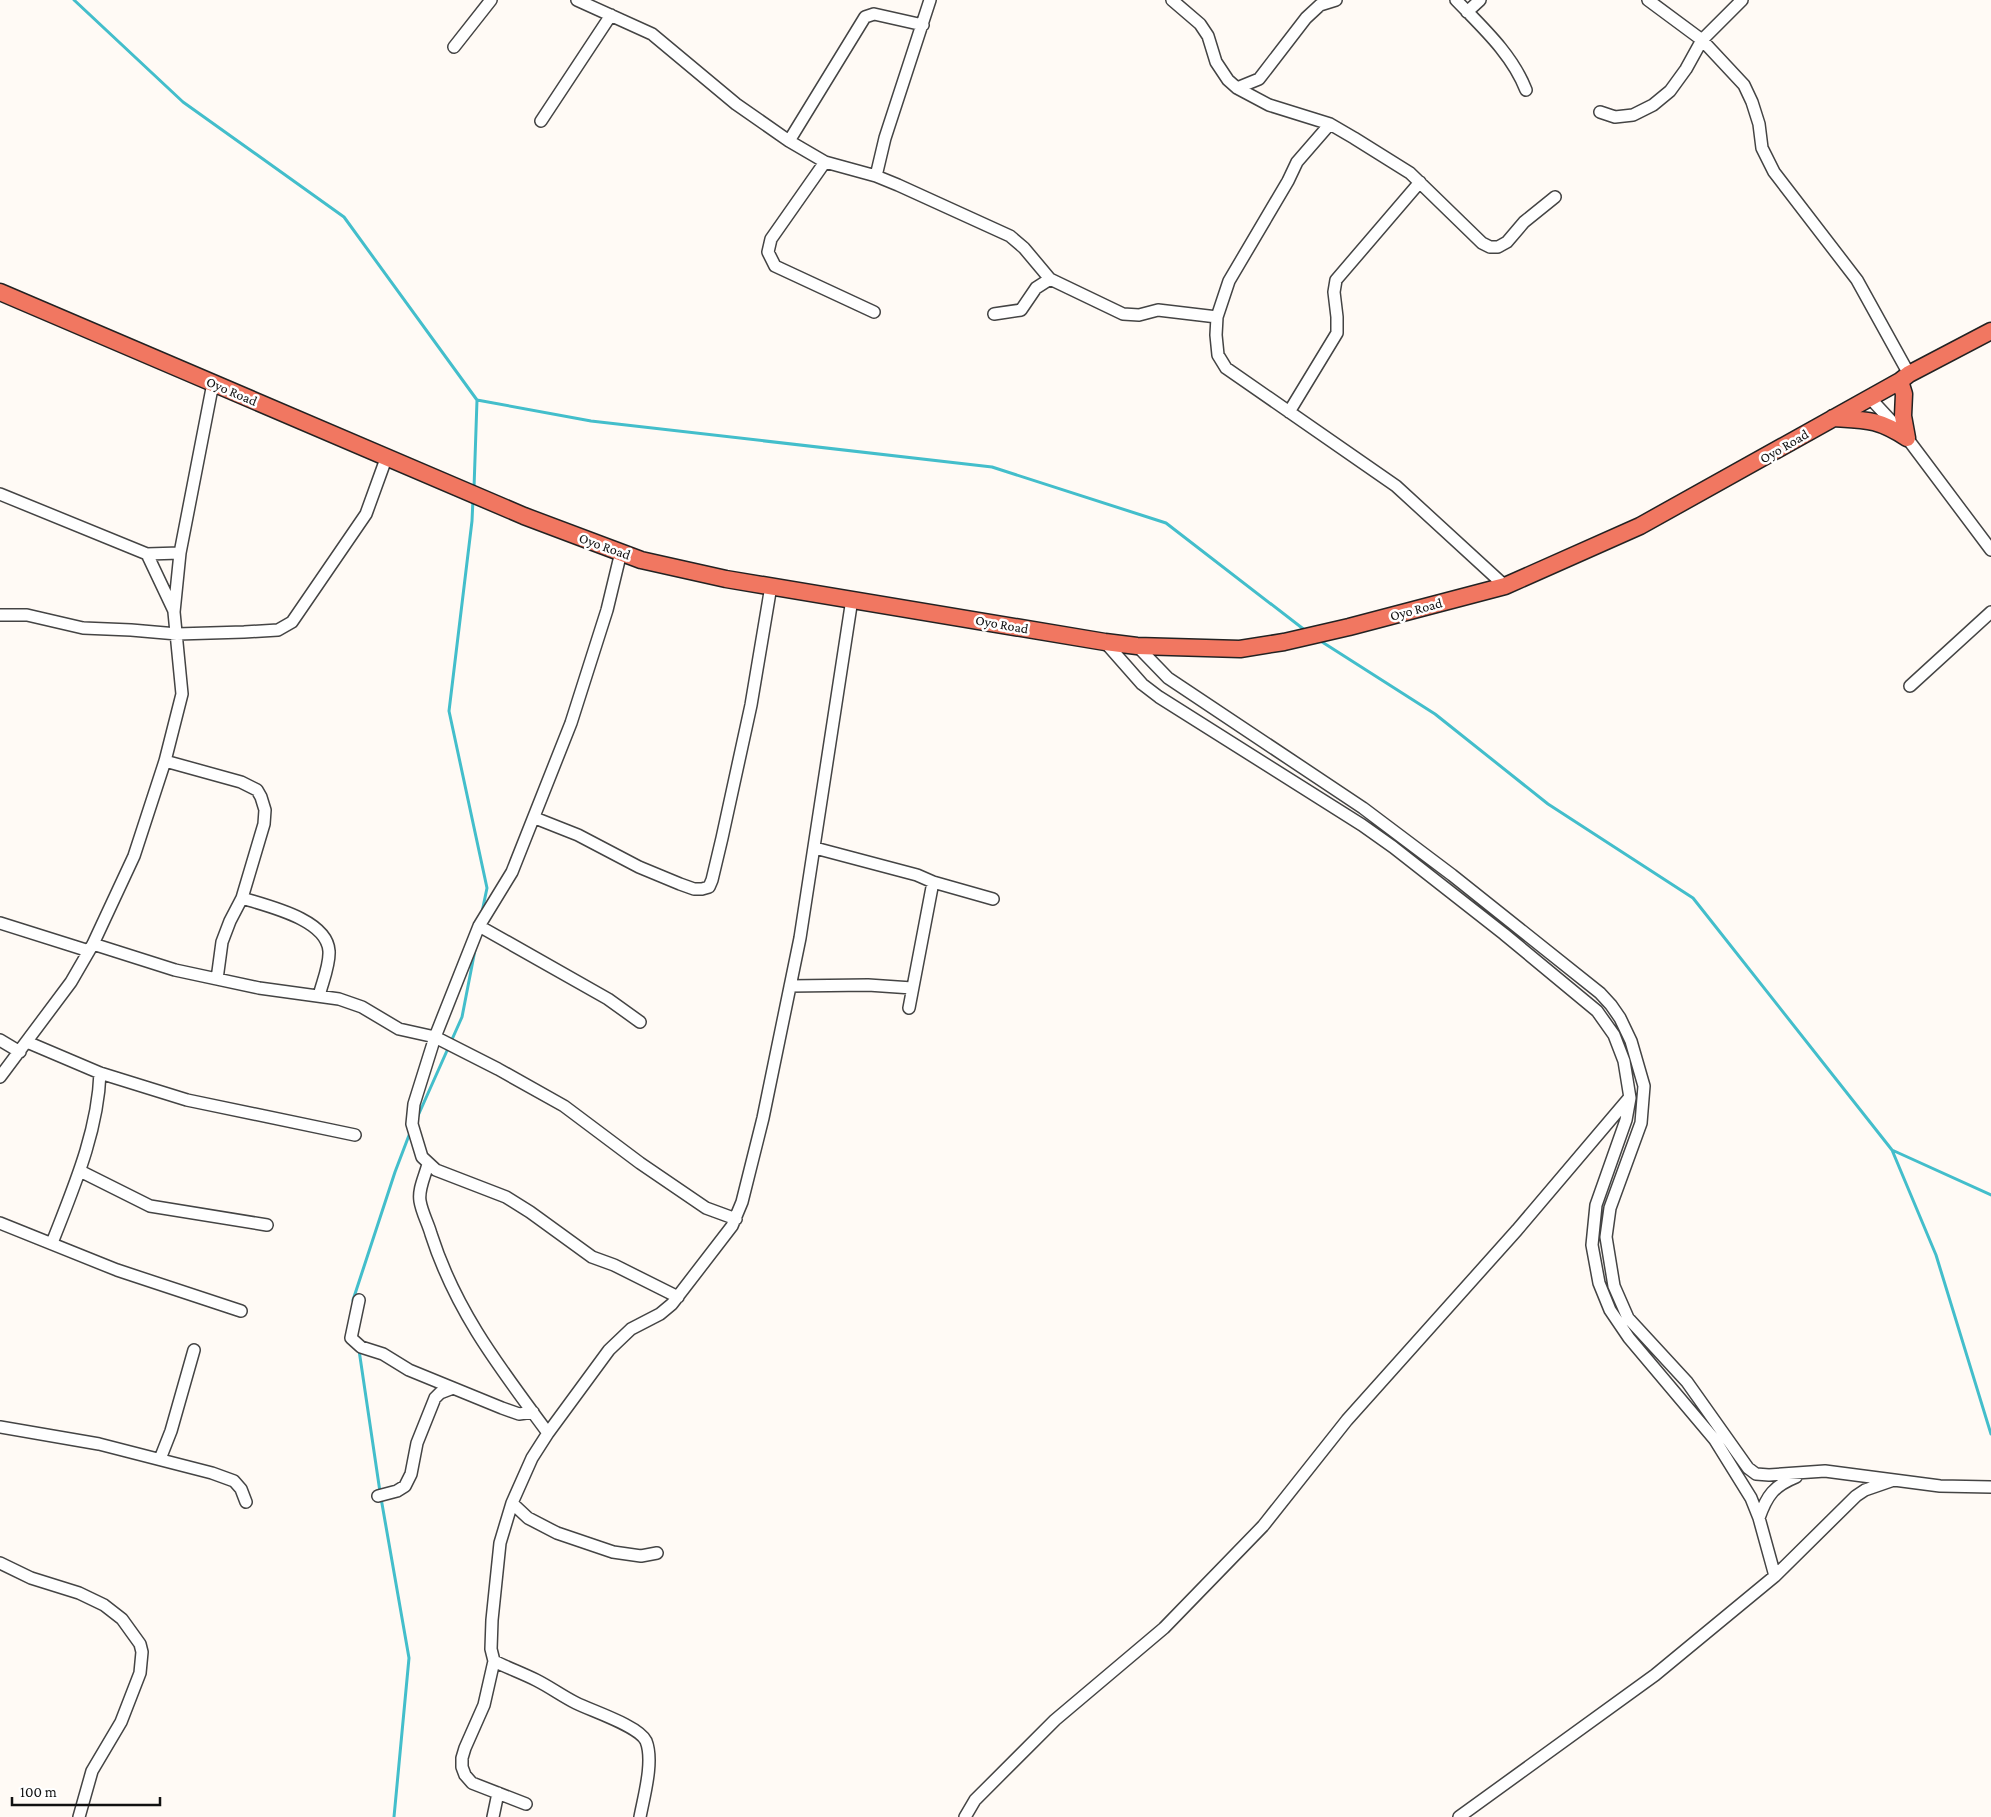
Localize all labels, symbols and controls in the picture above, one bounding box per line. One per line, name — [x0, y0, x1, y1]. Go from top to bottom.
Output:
street label: Oyo Road — [204, 373, 260, 409]
street label: Oyo Road — [1757, 425, 1812, 466]
street label: Oyo Road — [577, 529, 634, 563]
street label: Oyo Road — [1388, 594, 1445, 624]
street label: Oyo Road — [974, 611, 1030, 637]
scale bar — [12, 1774, 160, 1806]
text: 100 m — [20, 1784, 57, 1800]

